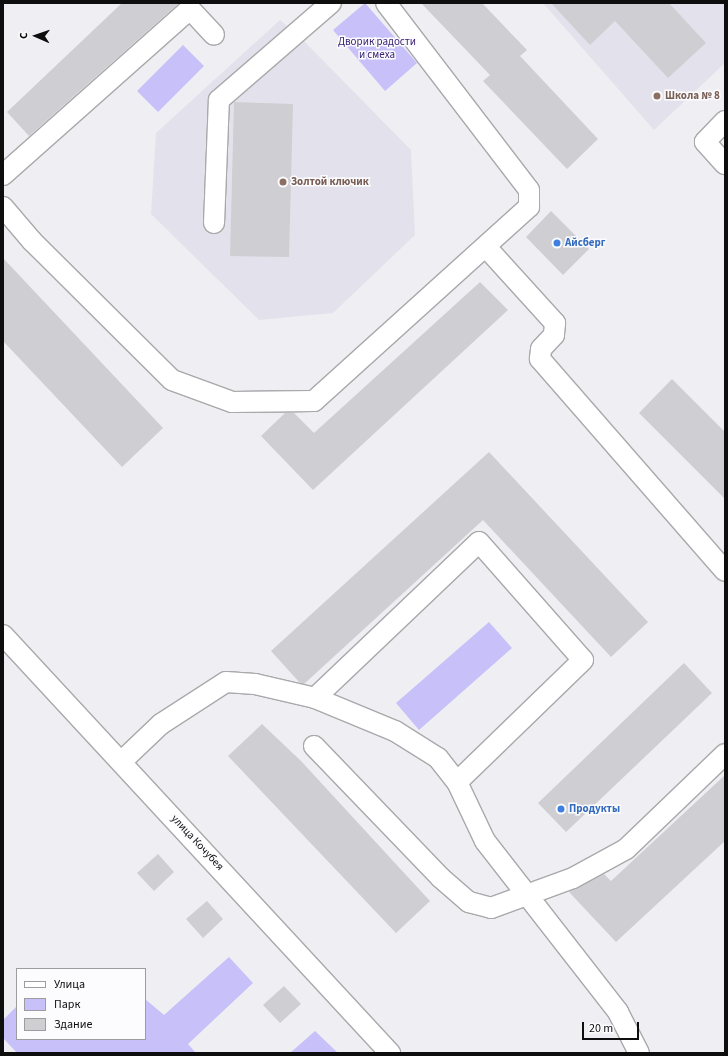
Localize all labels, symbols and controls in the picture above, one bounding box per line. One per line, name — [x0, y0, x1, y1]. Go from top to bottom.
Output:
north arrow — [16, 16, 56, 56]
text: С — [16, 32, 31, 39]
park label: Дворик радости и смеха — [338, 36, 416, 62]
place label: Школа № 8 — [665, 89, 720, 103]
marker: Школа № 8 — [652, 91, 662, 101]
place label: Золтой ключик — [291, 175, 369, 189]
marker: Золтой ключик — [278, 177, 288, 187]
place label: Айсберг — [565, 236, 606, 250]
marker: Айсберг — [552, 238, 562, 248]
place label: Продукты — [569, 802, 620, 816]
marker: Продукты — [556, 804, 566, 814]
street label: улица Кочубея — [168, 812, 226, 874]
legend — [16, 968, 146, 1040]
text: Улица — [54, 976, 85, 993]
text: Парк — [54, 996, 80, 1013]
scale bar — [584, 1014, 641, 1040]
text: Здание — [54, 1016, 93, 1033]
text: 20 m — [589, 1020, 613, 1037]

